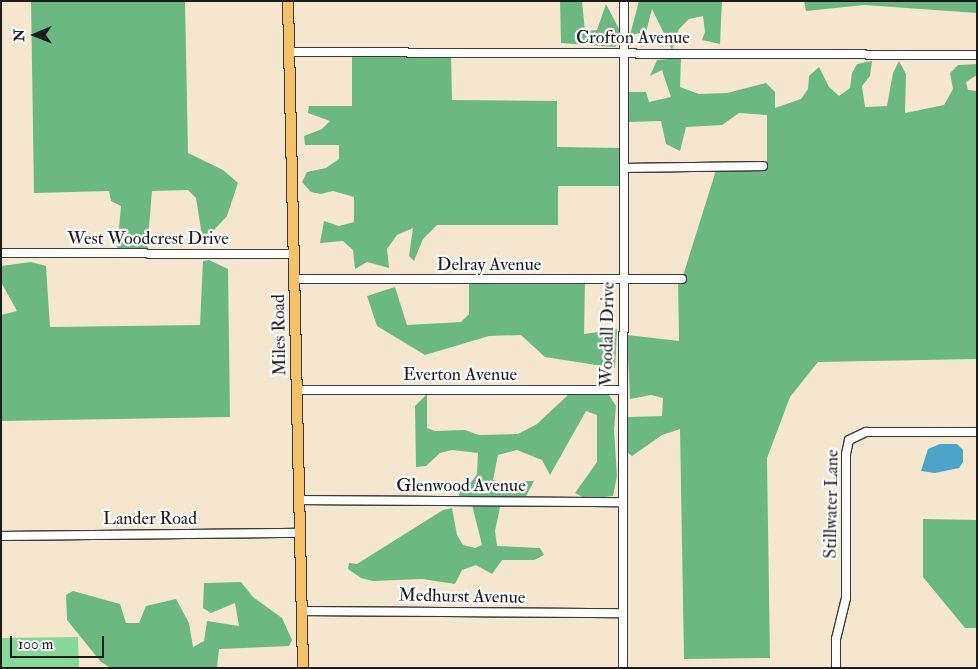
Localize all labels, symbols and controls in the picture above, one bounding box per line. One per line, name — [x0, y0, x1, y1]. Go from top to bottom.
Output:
north arrow — [10, 10, 60, 60]
street label: Crofton Avenue — [576, 27, 690, 49]
text: N — [11, 29, 28, 42]
street label: West Woodcrest Drive — [67, 228, 229, 250]
street label: Delray Avenue — [437, 254, 541, 276]
street label: Woodall Drive — [596, 282, 620, 386]
street label: Miles Road — [268, 294, 292, 376]
street label: Everton Avenue — [403, 364, 517, 386]
street label: Stillwater Lane — [820, 449, 844, 559]
street label: Glenwood Avenue — [396, 475, 526, 497]
street label: Lander Road — [103, 508, 197, 530]
street label: Medhurst Avenue — [398, 585, 526, 609]
scale bar — [12, 626, 106, 658]
text: 100 m — [18, 635, 53, 654]

